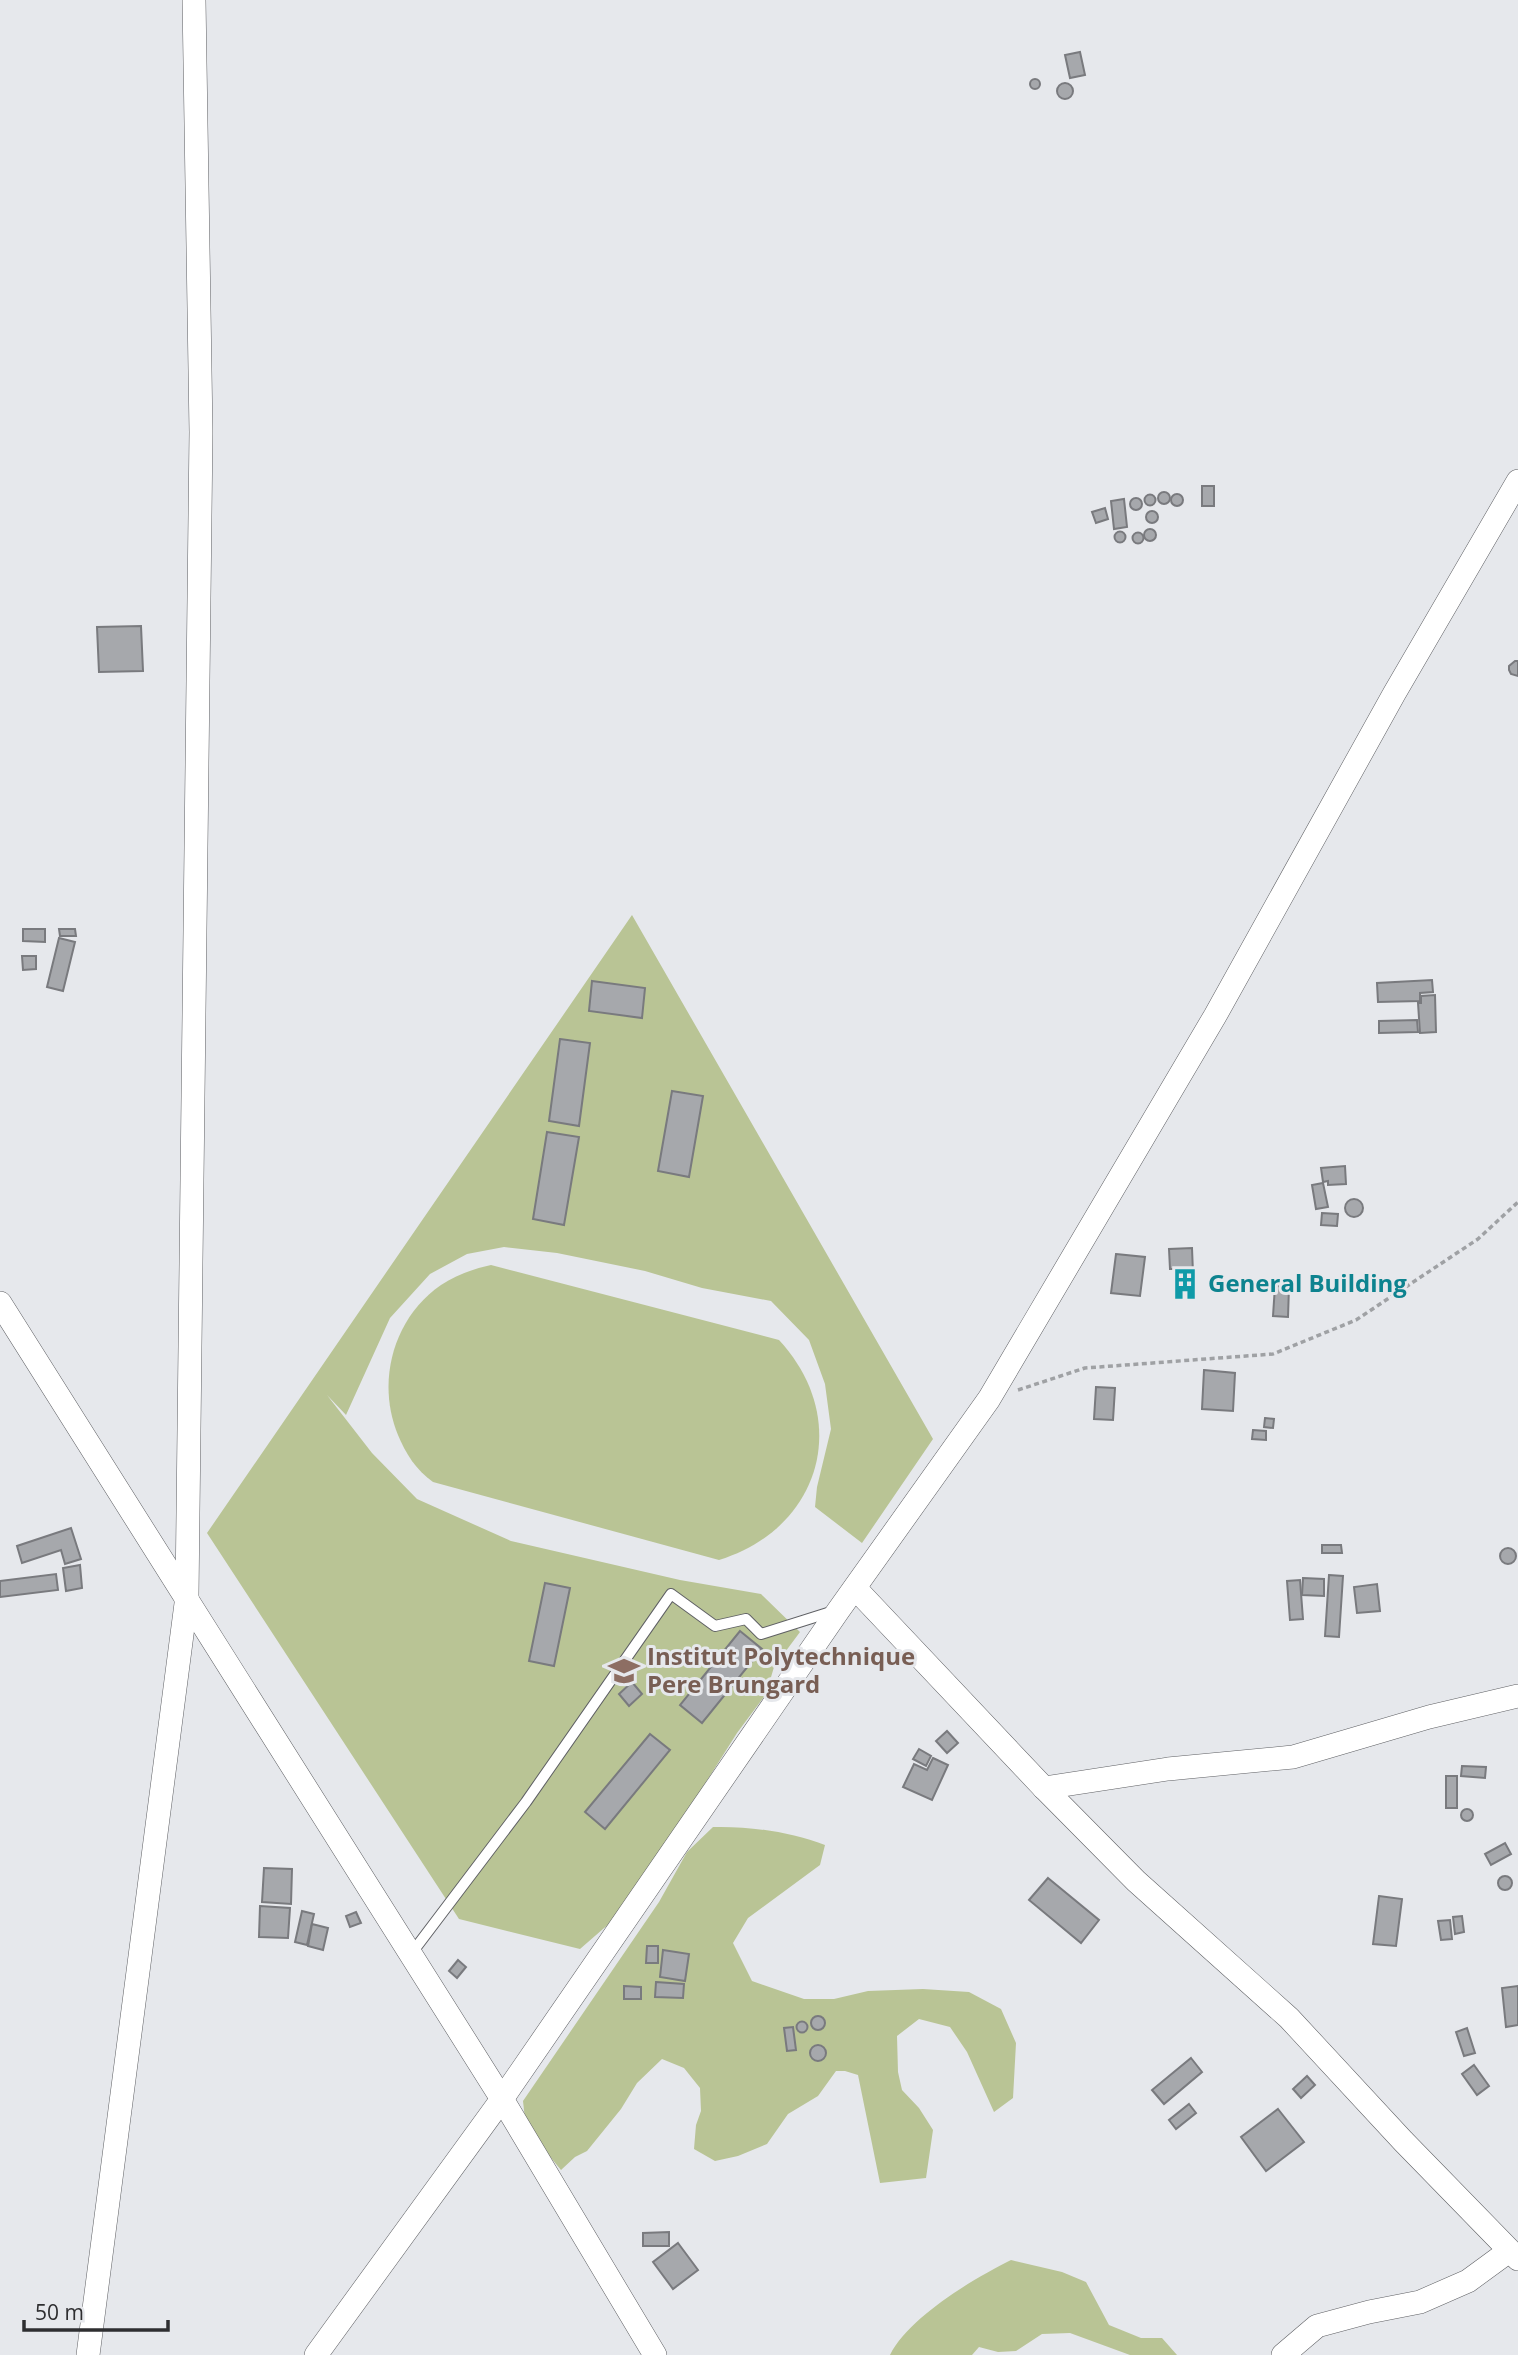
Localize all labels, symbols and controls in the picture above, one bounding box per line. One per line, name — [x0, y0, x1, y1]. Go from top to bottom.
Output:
place label: General Building — [1208, 1266, 1407, 1299]
building icon: General Building — [1168, 1267, 1202, 1301]
place label: Institut Polytechnique Pere Brungard — [647, 1639, 915, 1700]
school or university icon: Institut Polytechnique Pere Brungard — [607, 1654, 641, 1688]
scale bar — [24, 2288, 168, 2332]
text: 50 m — [35, 2298, 84, 2326]

